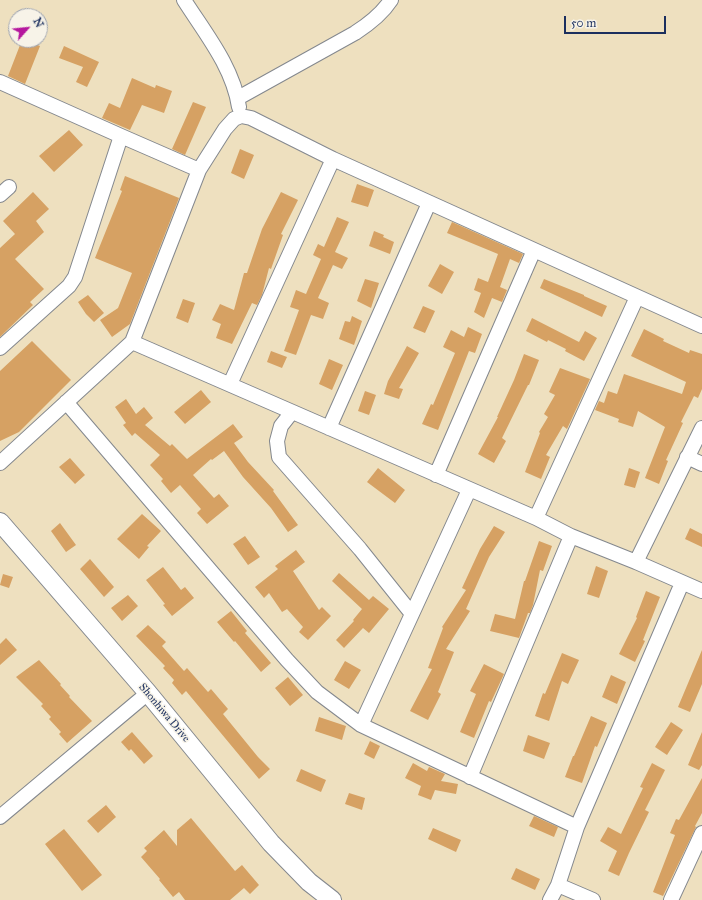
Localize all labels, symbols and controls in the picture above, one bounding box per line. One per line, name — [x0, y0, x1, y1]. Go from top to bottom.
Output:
north arrow — [8, 8, 48, 48]
scale bar — [566, 8, 668, 34]
text: N — [30, 16, 46, 30]
text: 50 m — [571, 16, 596, 30]
street label: Shonhiwa Drive — [136, 681, 192, 745]

